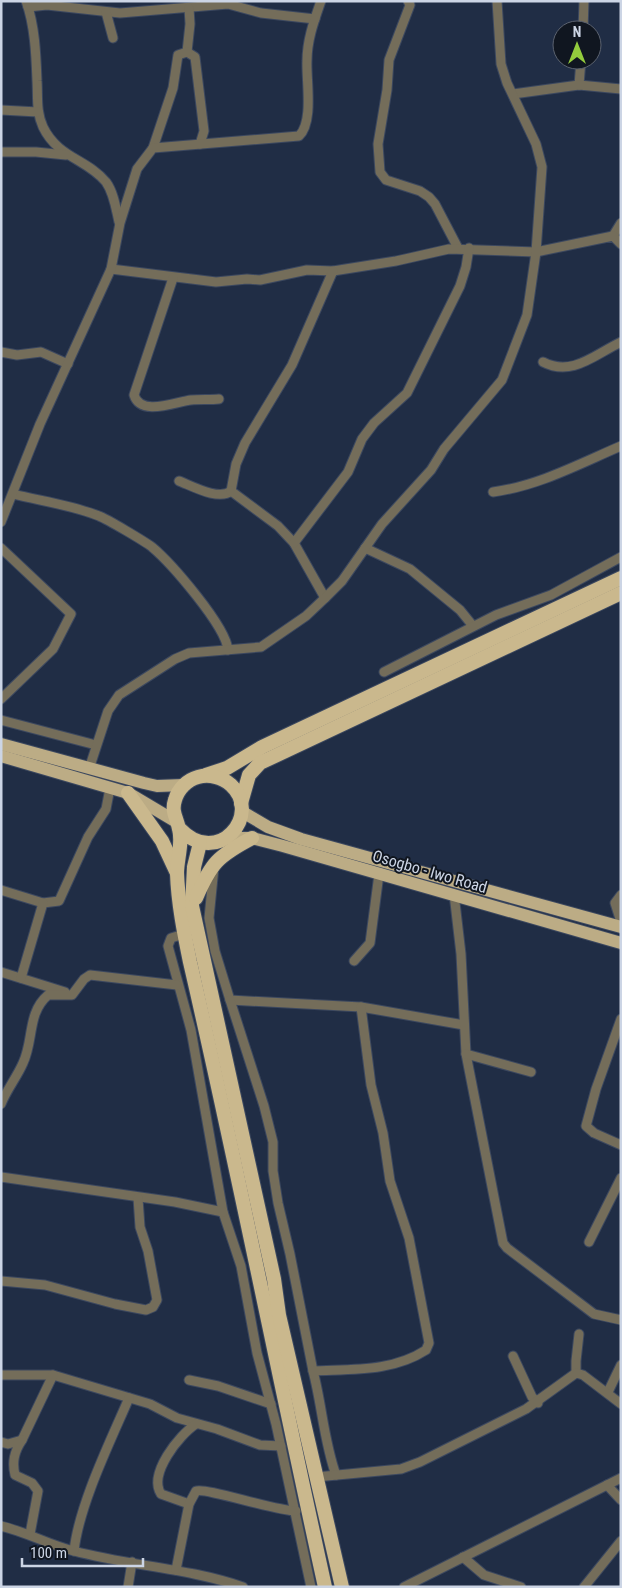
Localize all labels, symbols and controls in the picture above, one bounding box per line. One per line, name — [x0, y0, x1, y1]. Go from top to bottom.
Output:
north arrow — [552, 20, 602, 70]
text: N — [573, 24, 581, 40]
street label: Osogbo - Iwo Road — [370, 846, 489, 897]
scale bar — [22, 1536, 144, 1568]
text: 100 m — [30, 1544, 67, 1562]

